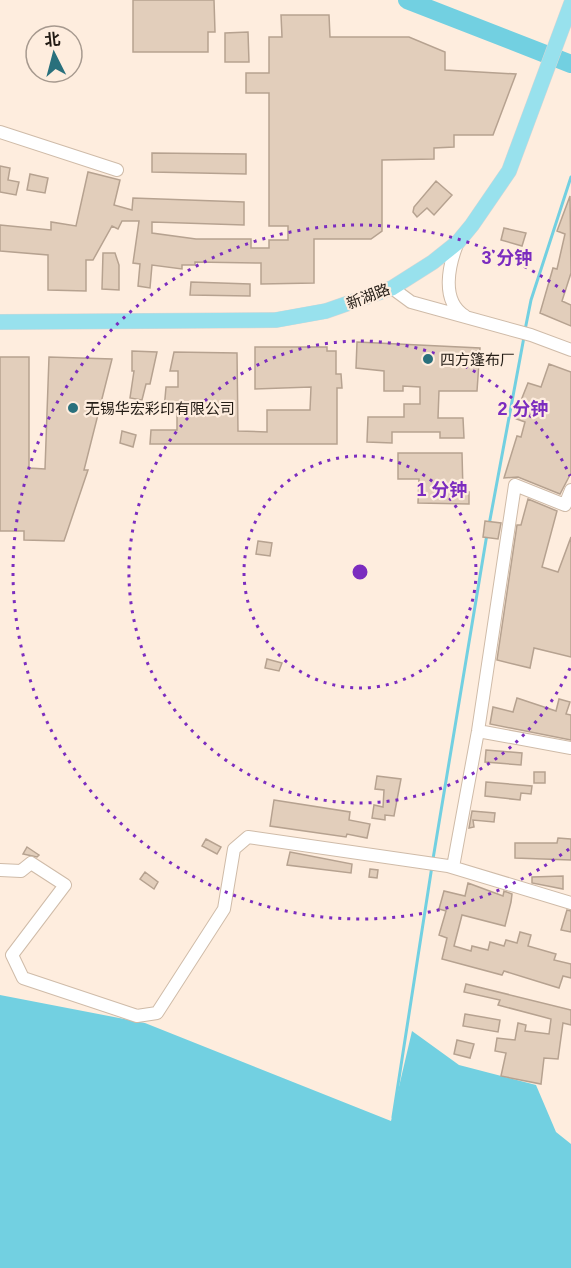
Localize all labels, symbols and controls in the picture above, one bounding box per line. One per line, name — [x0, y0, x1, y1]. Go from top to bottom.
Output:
north arrow — [24, 24, 84, 84]
text: 北 — [44, 30, 61, 49]
text: 3 分钟 — [481, 248, 533, 268]
street label: 新湖路 — [344, 280, 392, 312]
place label: 四方篷布厂 — [440, 351, 515, 368]
marker: 四方篷布厂 — [421, 352, 435, 366]
text: 2 分钟 — [497, 399, 549, 419]
place label: 无锡华宏彩印有限公司 — [85, 400, 235, 417]
marker: 无锡华宏彩印有限公司 — [66, 401, 80, 415]
text: 1 分钟 — [416, 480, 468, 500]
centre of rings — [350, 562, 370, 582]

